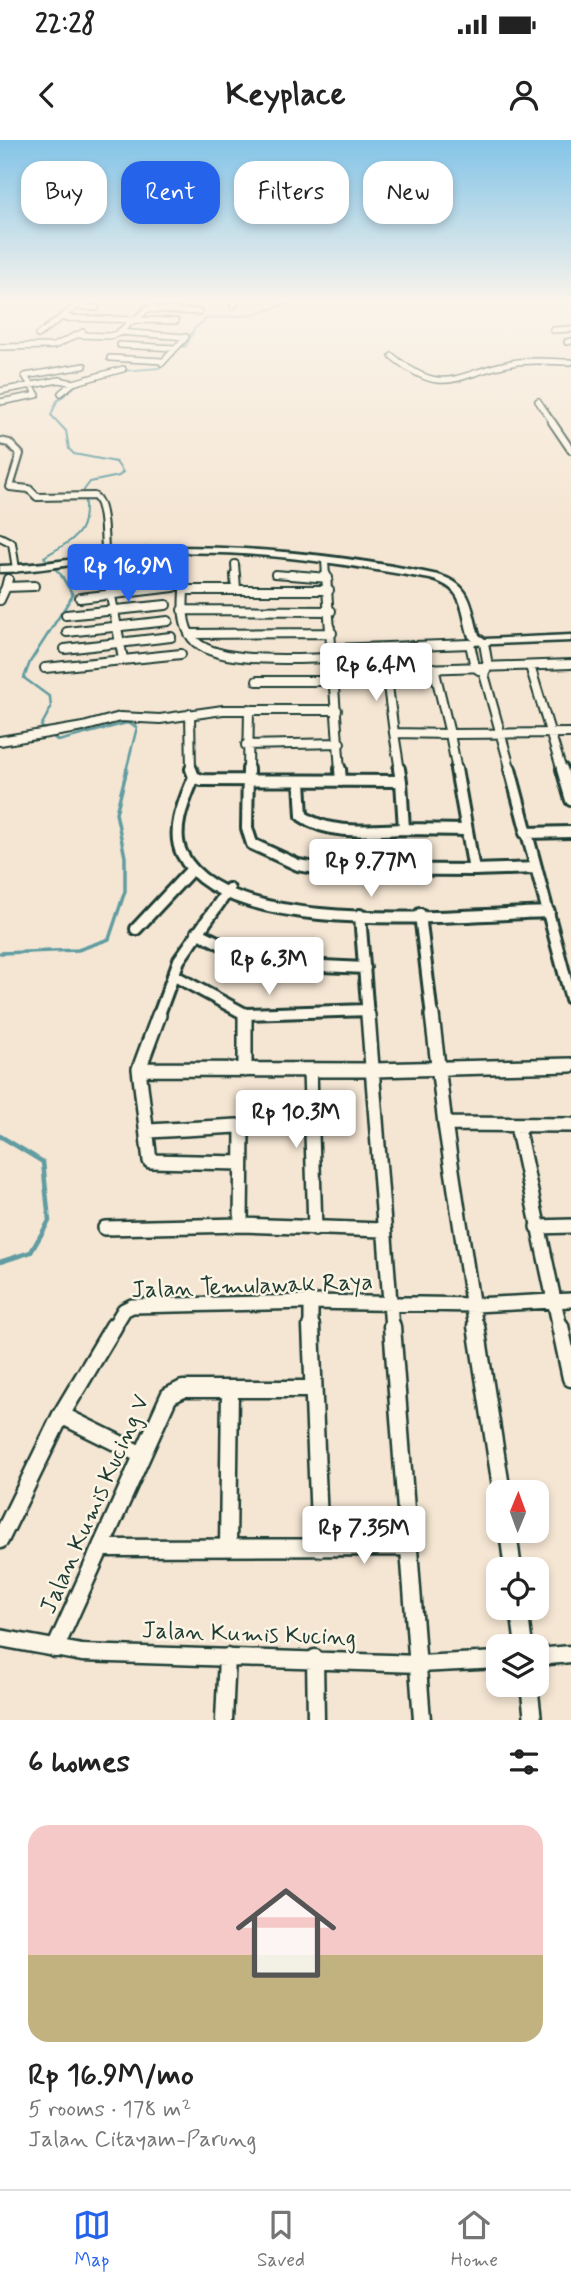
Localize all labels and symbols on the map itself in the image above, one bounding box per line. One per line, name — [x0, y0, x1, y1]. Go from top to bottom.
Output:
pin: Rp 16.9M — [56, 545, 200, 604]
pin: Rp 6.4M — [311, 644, 441, 703]
pin: Rp 9.77M — [299, 840, 443, 899]
pin: Rp 6.3M — [204, 938, 334, 997]
pin: Rp 10.3M — [224, 1090, 368, 1150]
street label: Jalan Temulawak Raya — [131, 1267, 373, 1306]
street label: Jalan Kumis Kucing V — [33, 1390, 158, 1619]
north arrow — [486, 1480, 550, 1544]
pin: Rp 7.35M — [292, 1506, 436, 1566]
street label: Jalan Kumis Kucing — [141, 1615, 357, 1654]

